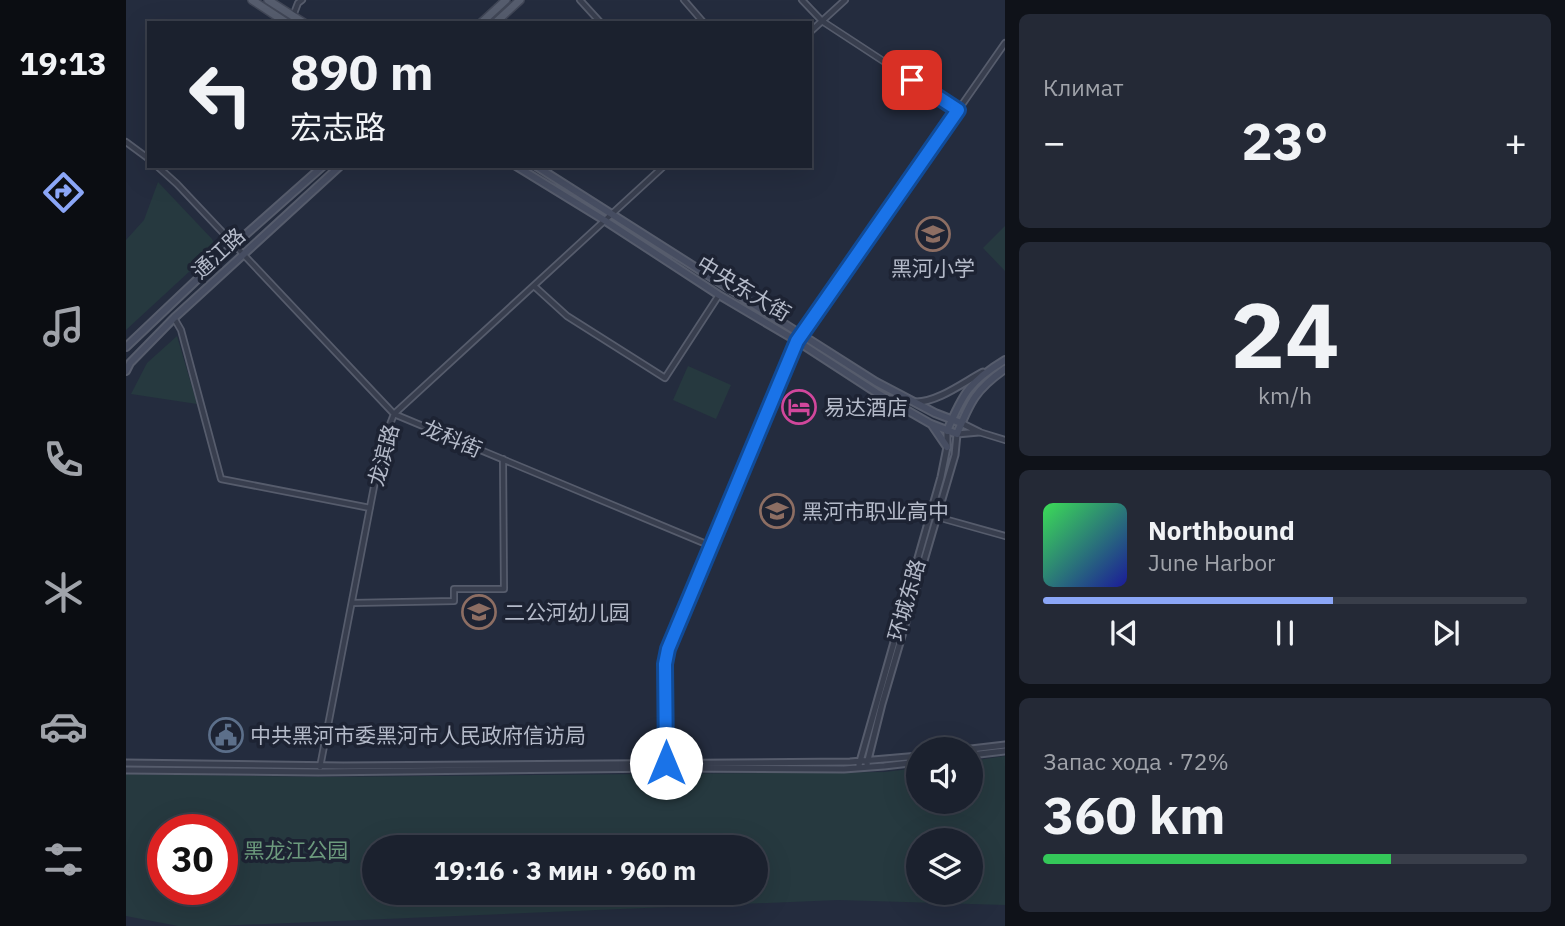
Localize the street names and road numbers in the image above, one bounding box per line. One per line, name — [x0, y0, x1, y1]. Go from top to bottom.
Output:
street label: 通江路 — [185, 221, 251, 285]
street label: 中央东大街 — [692, 249, 796, 327]
street label: 龙科街 — [418, 413, 486, 463]
street label: 龙滨路 — [361, 421, 405, 489]
street label: 环城东路 — [881, 556, 931, 644]

